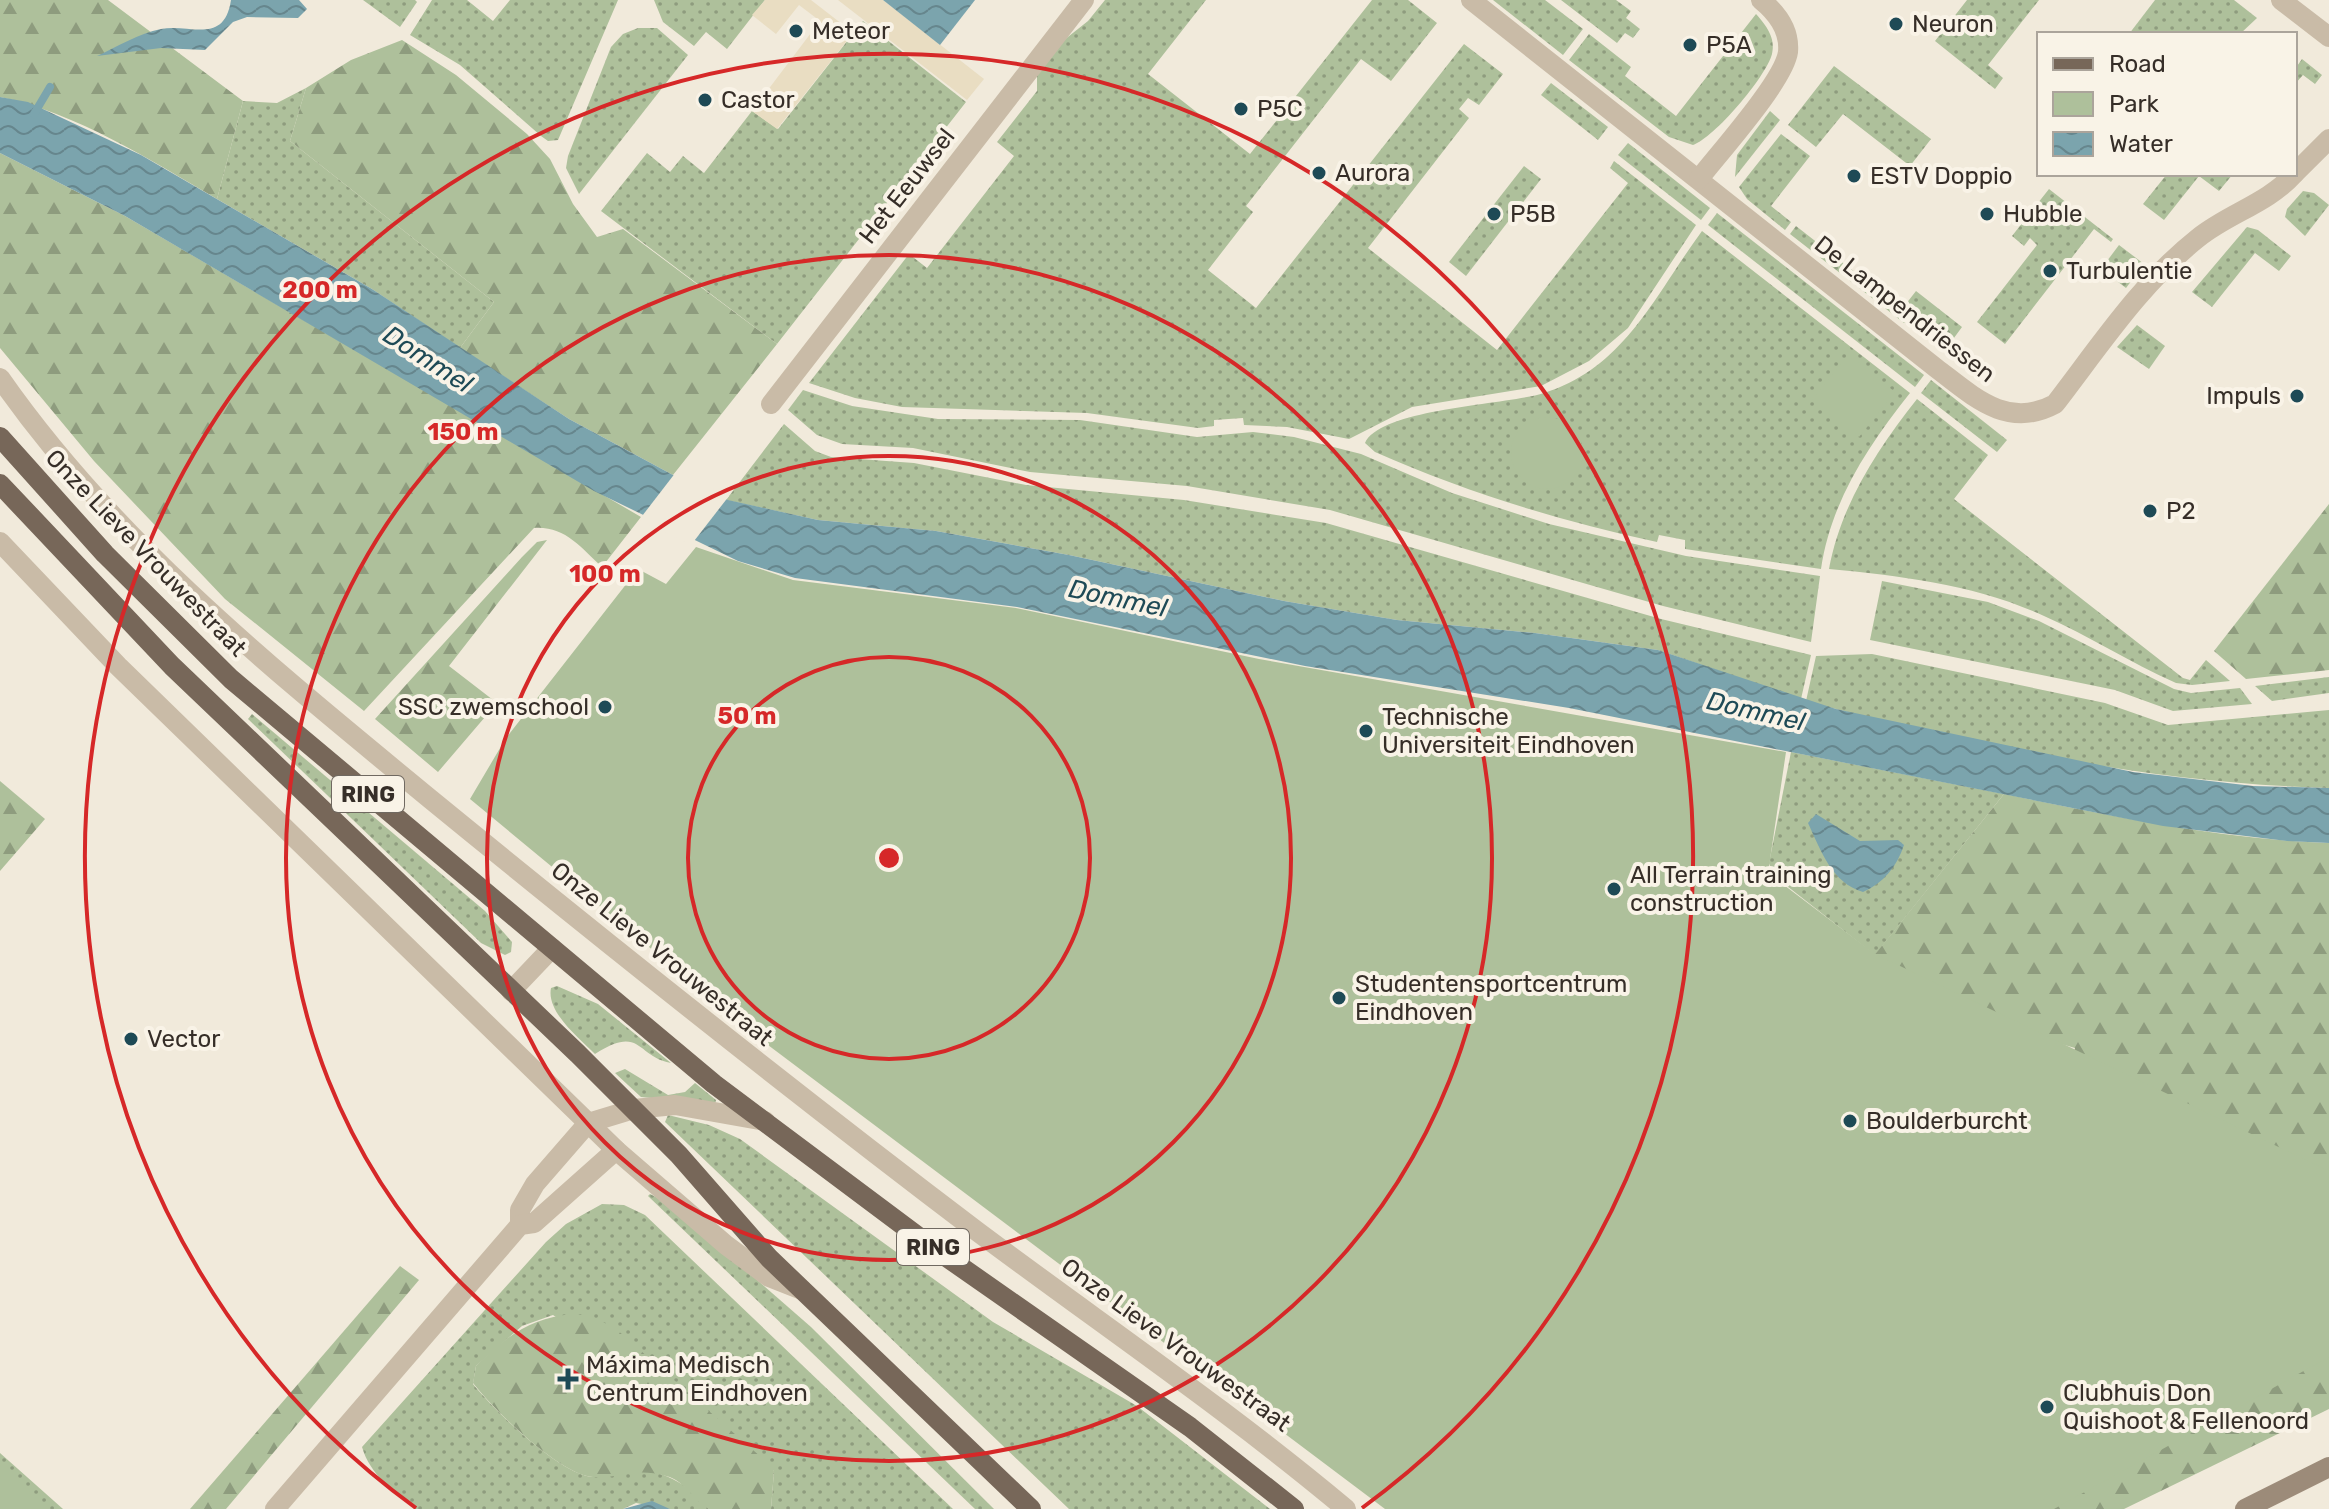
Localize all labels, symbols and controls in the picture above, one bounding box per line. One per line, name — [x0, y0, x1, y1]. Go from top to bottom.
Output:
place label: Neuron — [1912, 10, 1994, 38]
marker: Neuron — [1887, 15, 1905, 33]
place label: Meteor — [812, 17, 890, 45]
marker: Meteor — [787, 22, 805, 40]
place label: P5A — [1706, 31, 1752, 59]
legend — [2037, 32, 2297, 176]
marker: P5A — [1681, 36, 1699, 54]
text: Road — [2109, 50, 2166, 78]
place label: Castor — [721, 86, 795, 114]
text: Park — [2109, 90, 2160, 118]
marker: Castor — [696, 91, 714, 109]
place label: P5C — [1257, 95, 1303, 123]
marker: P5C — [1232, 100, 1250, 118]
street label: Het Eeuwsel — [853, 123, 961, 249]
text: Water — [2109, 130, 2173, 158]
place label: Aurora — [1335, 159, 1410, 187]
place label: ESTV Doppio — [1870, 162, 2013, 190]
marker: Aurora — [1310, 164, 1328, 182]
marker: ESTV Doppio — [1845, 167, 1863, 185]
place label: P5B — [1510, 200, 1556, 228]
place label: Hubble — [2003, 200, 2082, 228]
marker: P5B — [1485, 205, 1503, 223]
marker: Hubble — [1978, 205, 1996, 223]
street label: De Lampendriessen — [1809, 230, 2001, 388]
place label: Turbulentie — [2066, 257, 2193, 285]
marker: Turbulentie — [2041, 262, 2059, 280]
text: 200 m — [282, 276, 358, 304]
water label: Dommel — [377, 319, 479, 400]
place label: Impuls — [2206, 382, 2281, 410]
marker: Impuls — [2288, 387, 2306, 405]
text: 150 m — [428, 418, 498, 446]
street label: Onze Lieve Vrouwestraat — [40, 444, 252, 662]
place label: P2 — [2166, 497, 2196, 525]
marker: P2 — [2141, 502, 2159, 520]
text: 100 m — [569, 560, 641, 588]
water label: Dommel — [1066, 573, 1171, 624]
water label: Dommel — [1704, 685, 1809, 738]
place label: SSC zwemschool — [398, 693, 589, 721]
marker: SSC zwemschool — [596, 698, 614, 716]
text: 50 m — [718, 702, 776, 730]
place label: Technische Universiteit Eindhoven — [1382, 703, 1635, 759]
marker: Technische Universiteit Eindhoven — [1357, 722, 1375, 740]
road number: RING — [332, 776, 404, 812]
centre of rings — [875, 844, 903, 872]
street label: Onze Lieve Vrouwestraat — [546, 856, 778, 1052]
place label: All Terrain training construction — [1630, 861, 1832, 917]
marker: All Terrain training construction — [1605, 880, 1623, 898]
place label: Studentensportcentrum Eindhoven — [1355, 970, 1627, 1026]
marker: Studentensportcentrum Eindhoven — [1330, 989, 1348, 1007]
place label: Vector — [147, 1025, 220, 1053]
marker: Vector — [122, 1030, 140, 1048]
place label: Boulderburcht — [1866, 1107, 2028, 1135]
marker: Boulderburcht — [1841, 1112, 1859, 1130]
road number: RING — [897, 1229, 969, 1265]
street label: Onze Lieve Vrouwestraat — [1056, 1252, 1296, 1438]
place label: Máxima Medisch Centrum Eindhoven — [586, 1351, 808, 1407]
marker: Máxima Medisch Centrum Eindhoven — [557, 1368, 579, 1390]
place label: Clubhuis Don Quishoot & Fellenoord — [2063, 1379, 2309, 1435]
marker: Clubhuis Don Quishoot & Fellenoord — [2038, 1398, 2056, 1416]

